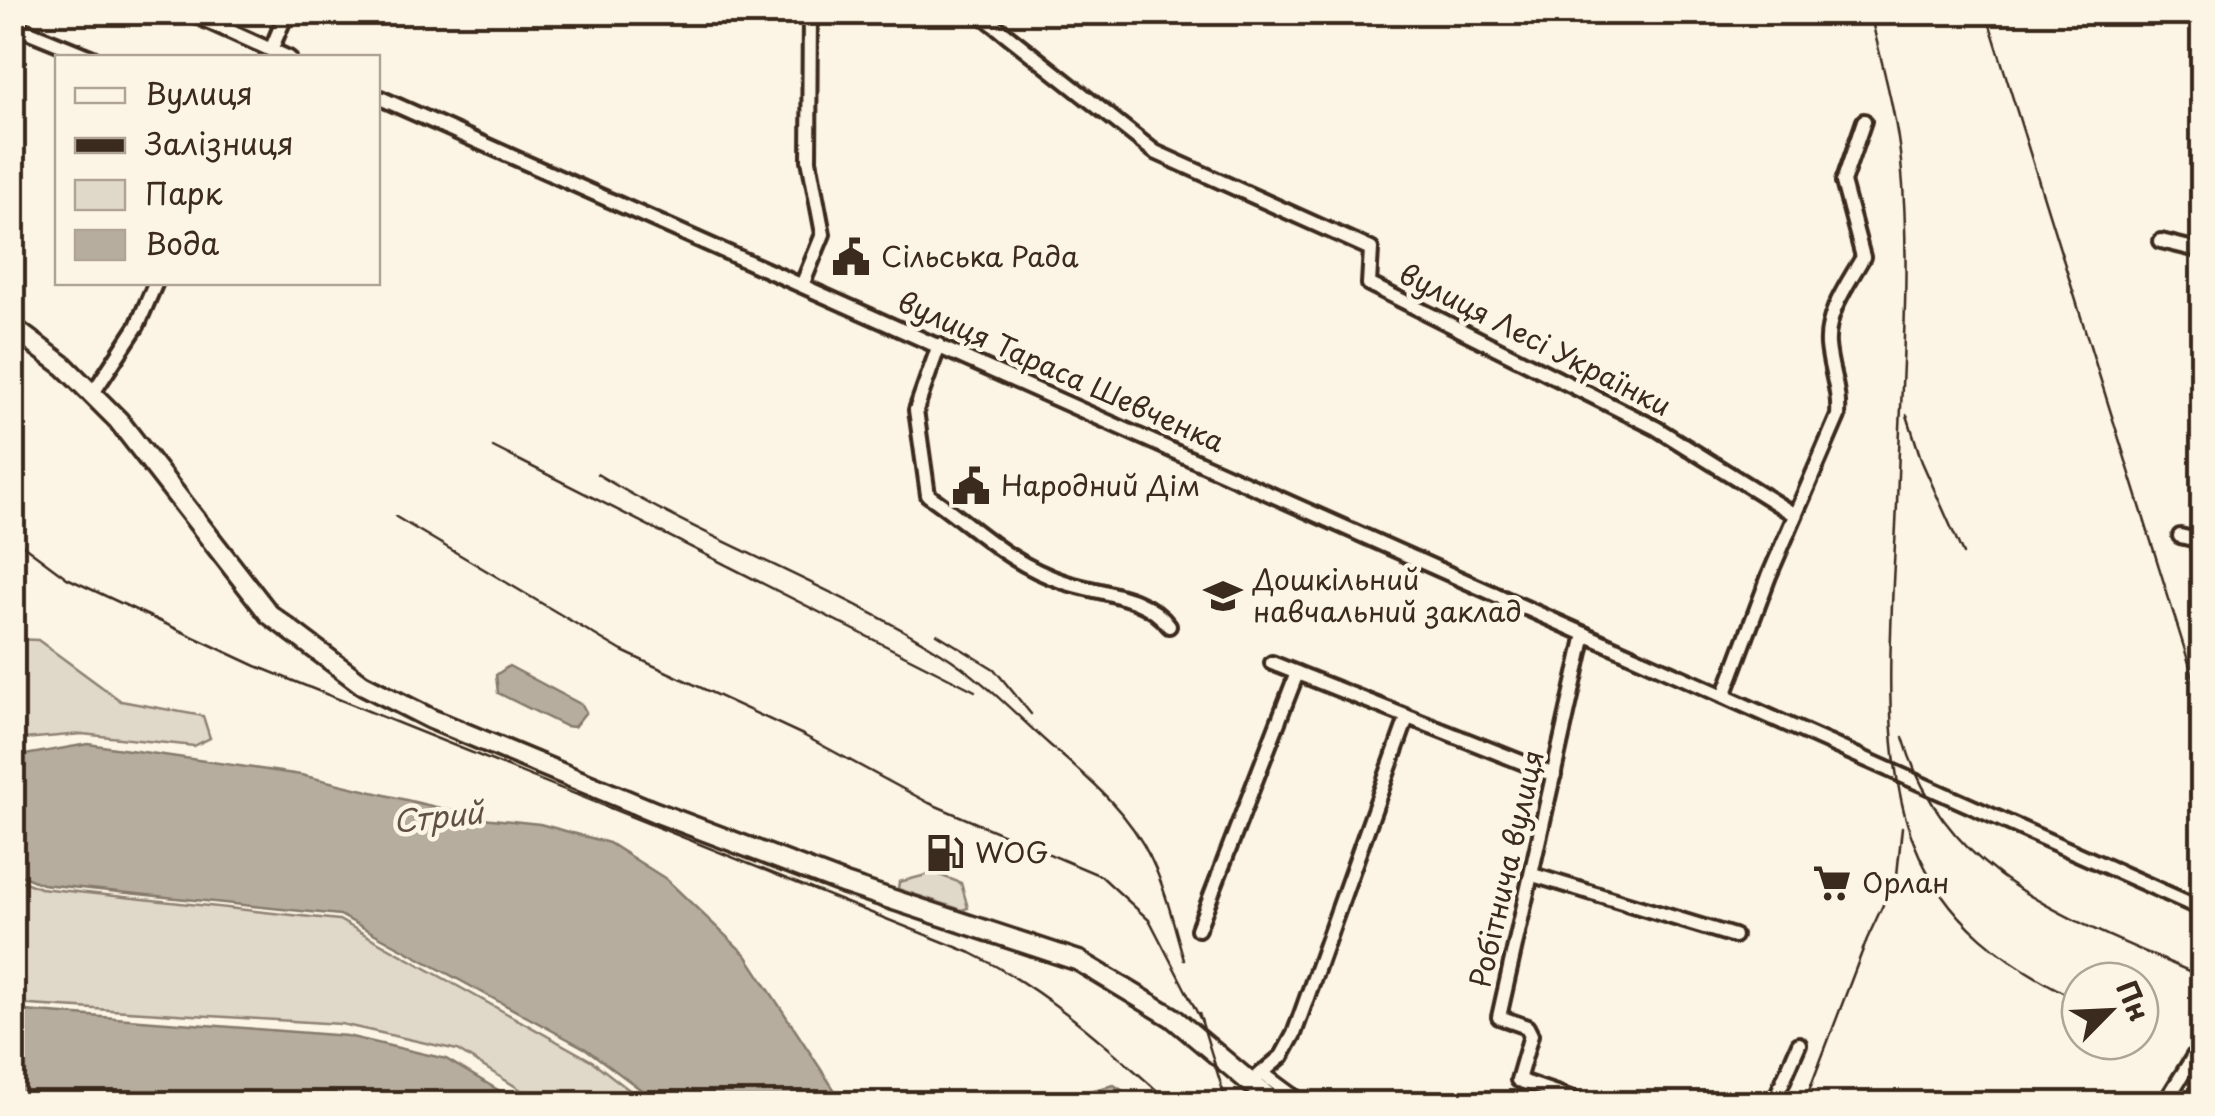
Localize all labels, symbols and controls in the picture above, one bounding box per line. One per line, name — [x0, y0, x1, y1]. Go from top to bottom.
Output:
legend — [55, 55, 380, 285]
text: Вулиця — [145, 70, 253, 115]
text: Залізниця — [144, 120, 294, 165]
text: Парк — [145, 170, 223, 215]
text: Вода — [145, 220, 220, 265]
place label: Сільська Рада — [881, 234, 1079, 277]
public building icon: Сільська Рада — [830, 236, 872, 278]
street label: вулиця Лесі Українки — [1392, 251, 1679, 426]
street label: вулиця Тараса Шевченка — [891, 279, 1232, 462]
place label: Народний Дім — [1001, 463, 1200, 506]
public building icon: Народний Дім — [950, 465, 992, 507]
place label: Дошкільний навчальний заклад — [1252, 557, 1522, 632]
school or university icon: Дошкільний навчальний заклад — [1202, 575, 1244, 617]
street label: Робітнича вулиця — [1457, 746, 1554, 992]
water label: Стрий — [391, 788, 488, 843]
place label: WOG — [975, 830, 1048, 873]
fuel station icon: WOG — [924, 832, 966, 874]
place label: Орлан — [1862, 860, 1949, 903]
supermarket icon: Орлан — [1811, 862, 1853, 904]
north arrow — [2060, 961, 2160, 1061]
text: Пн — [2106, 973, 2162, 1028]

